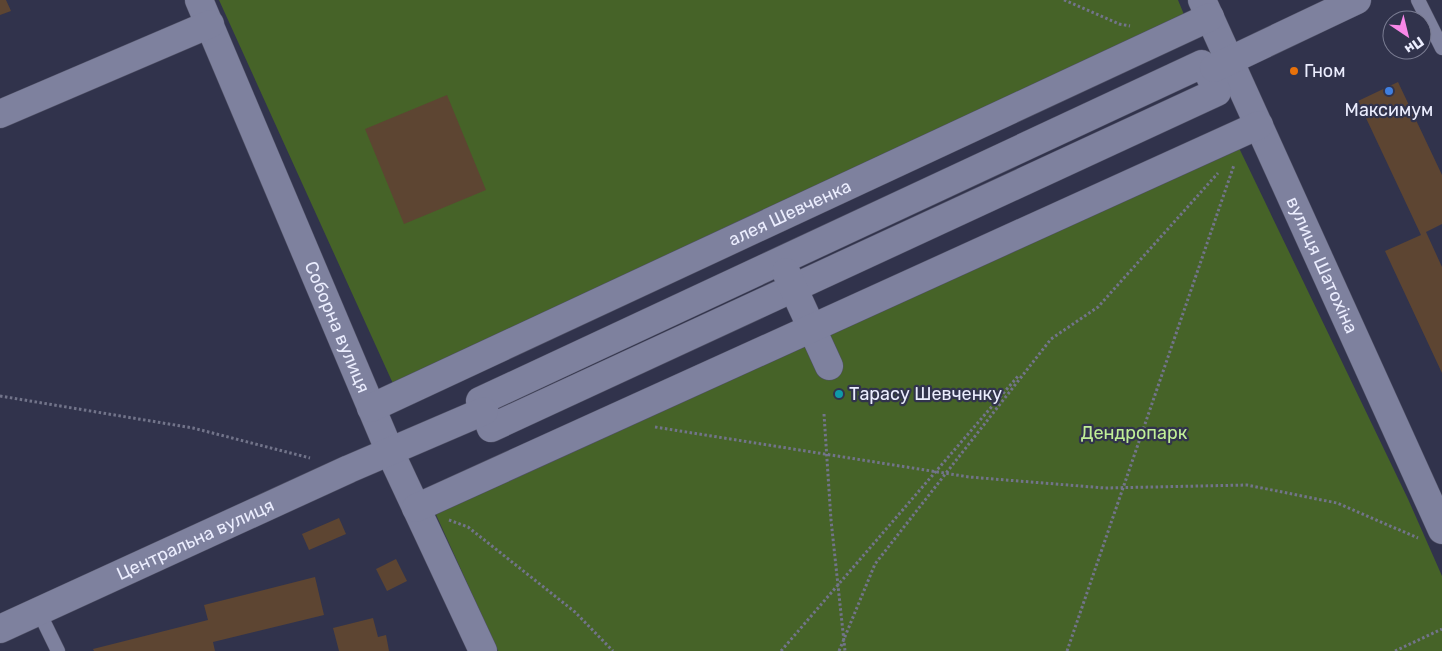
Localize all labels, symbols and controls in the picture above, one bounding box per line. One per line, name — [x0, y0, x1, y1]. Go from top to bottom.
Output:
north arrow — [1382, 10, 1432, 60]
text: Пн — [1401, 33, 1427, 58]
place label: Гном — [1304, 60, 1345, 82]
marker: Гном — [1288, 65, 1300, 77]
marker: Максимум — [1383, 85, 1395, 97]
place label: Максимум — [1345, 99, 1433, 121]
street label: алея Шевченка — [725, 175, 855, 251]
street label: вулиця Шатохіна — [1282, 193, 1363, 337]
street label: Соборна вулиця — [300, 258, 375, 396]
place label: Тарасу Шевченку — [849, 383, 1002, 405]
marker: Тарасу Шевченку — [833, 388, 845, 400]
park label: Дендропарк — [1081, 422, 1188, 444]
street label: Центральна вулиця — [113, 494, 278, 585]

